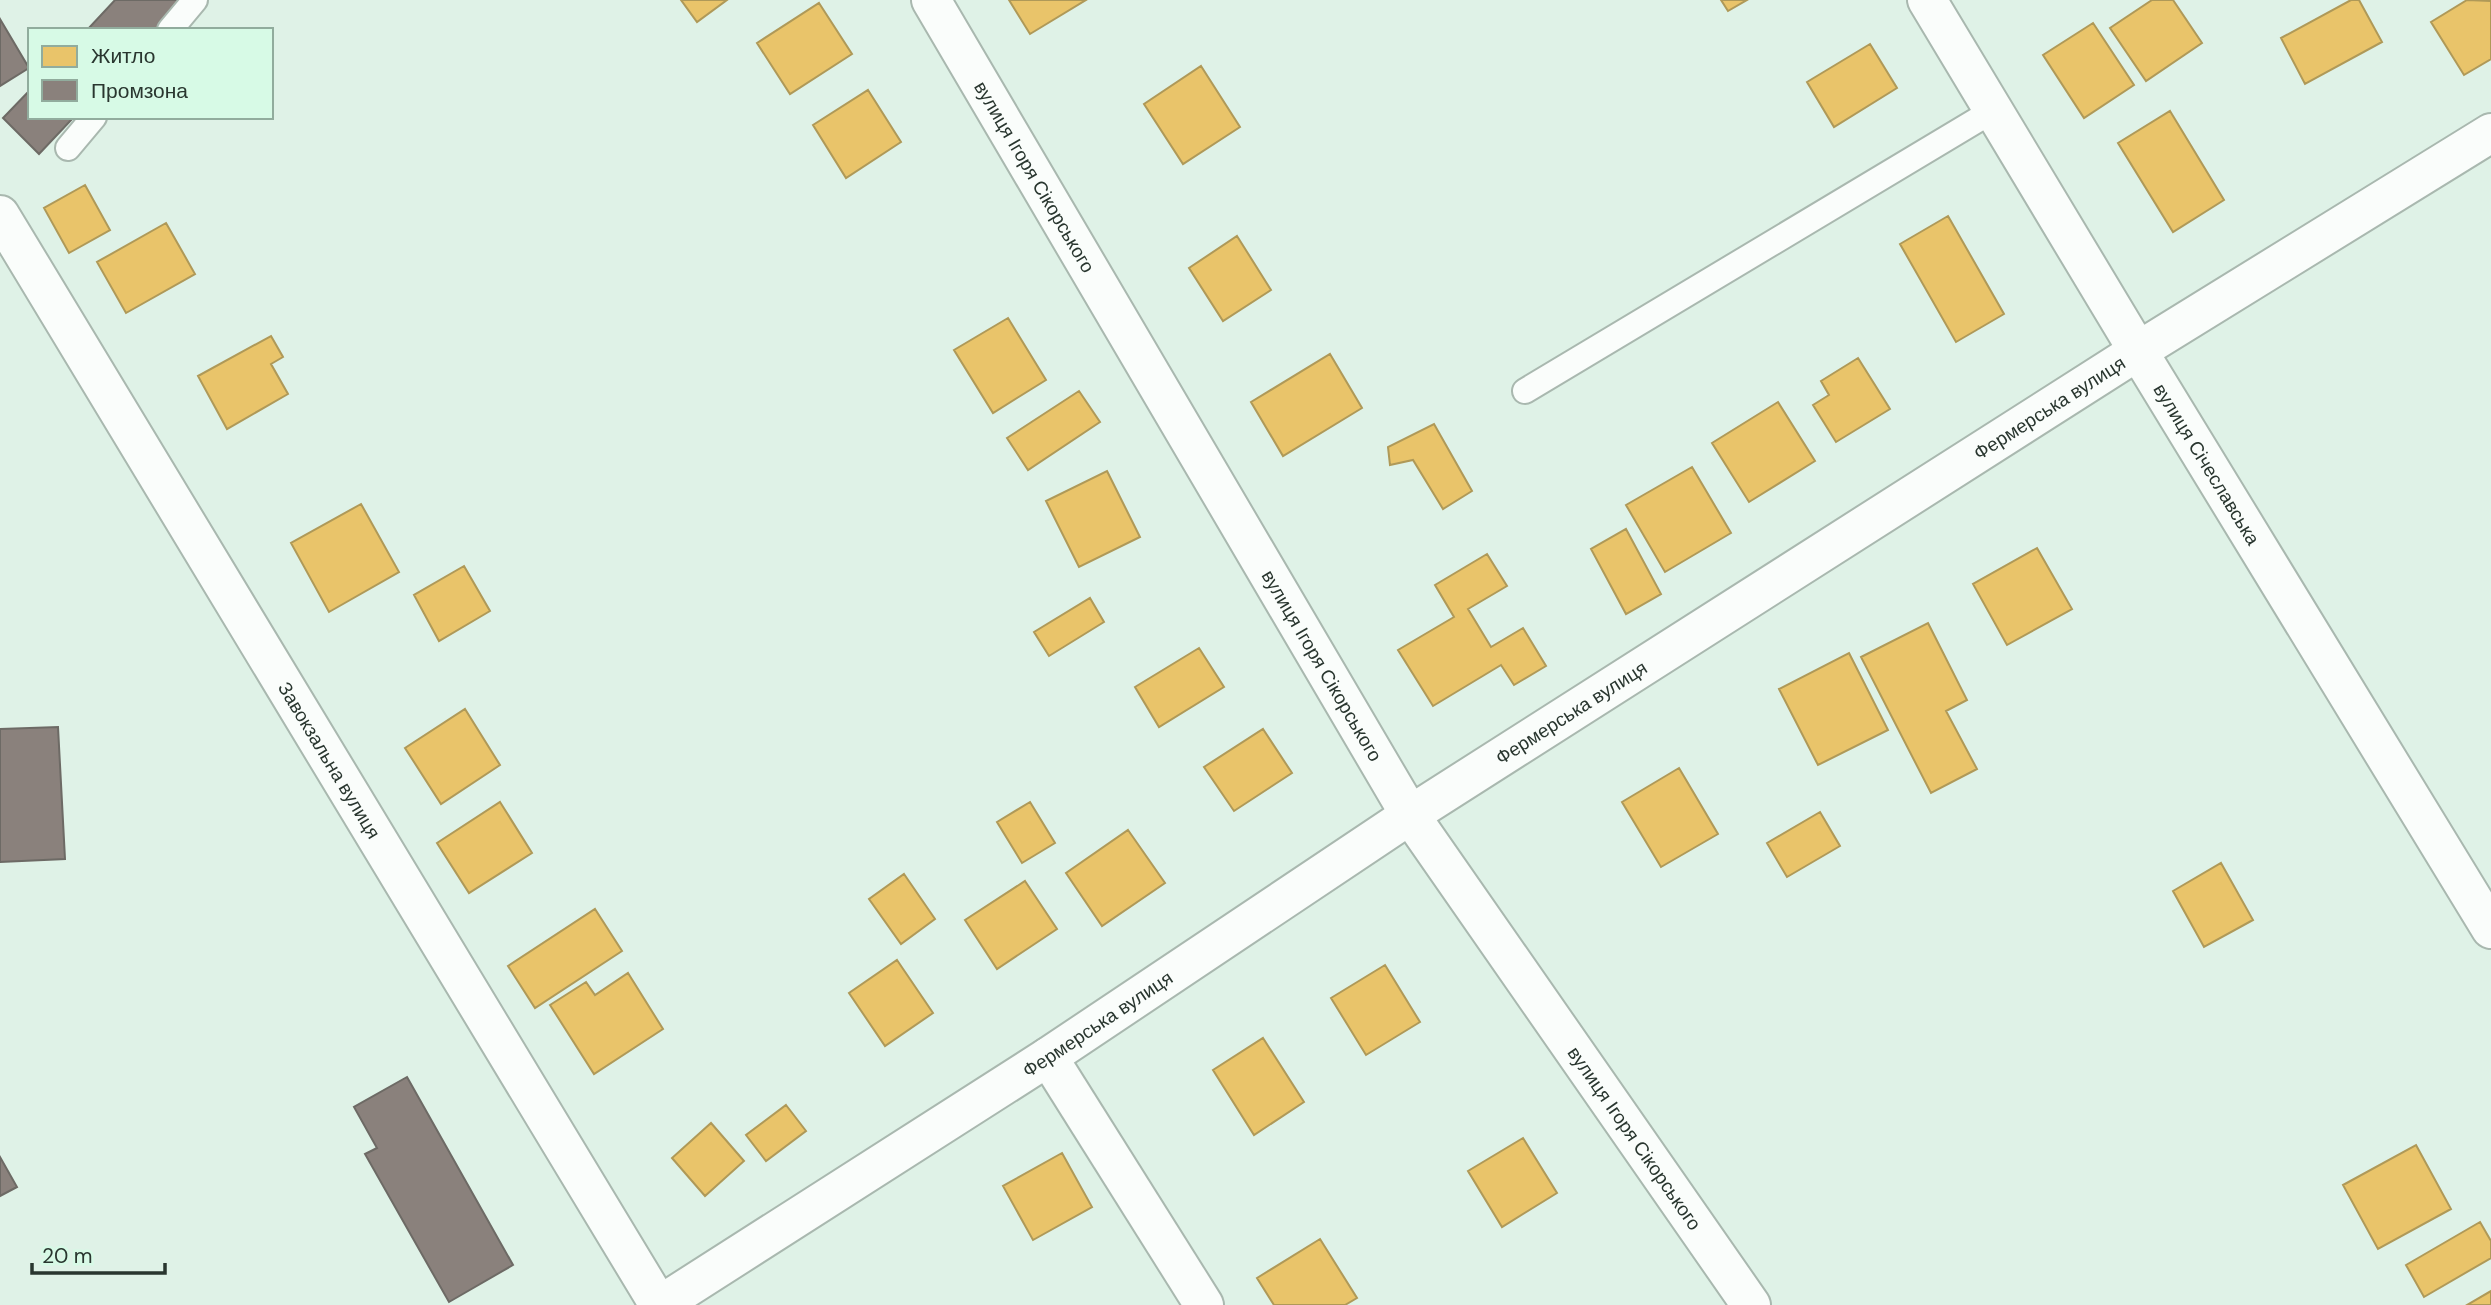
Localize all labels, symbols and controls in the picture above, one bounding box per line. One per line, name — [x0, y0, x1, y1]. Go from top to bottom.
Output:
legend — [28, 28, 273, 119]
text: Житло — [91, 42, 155, 70]
text: Промзона — [91, 77, 188, 105]
street label: вулиця Ігоря Сікорського — [968, 77, 1100, 277]
street label: Фермерська вулиця — [1969, 350, 2130, 466]
street label: вулиця Січеславська — [2148, 379, 2266, 550]
street label: вулиця Ігоря Сікорського — [1256, 565, 1388, 766]
street label: Фермерська вулиця — [1491, 655, 1652, 770]
street label: Завокзальна вулиця — [272, 677, 386, 844]
street label: Фермерська вулиця — [1018, 965, 1178, 1083]
street label: вулиця Ігоря Сікорського — [1562, 1042, 1707, 1235]
scale bar — [32, 1232, 164, 1276]
text: 20 m — [42, 1242, 93, 1270]

